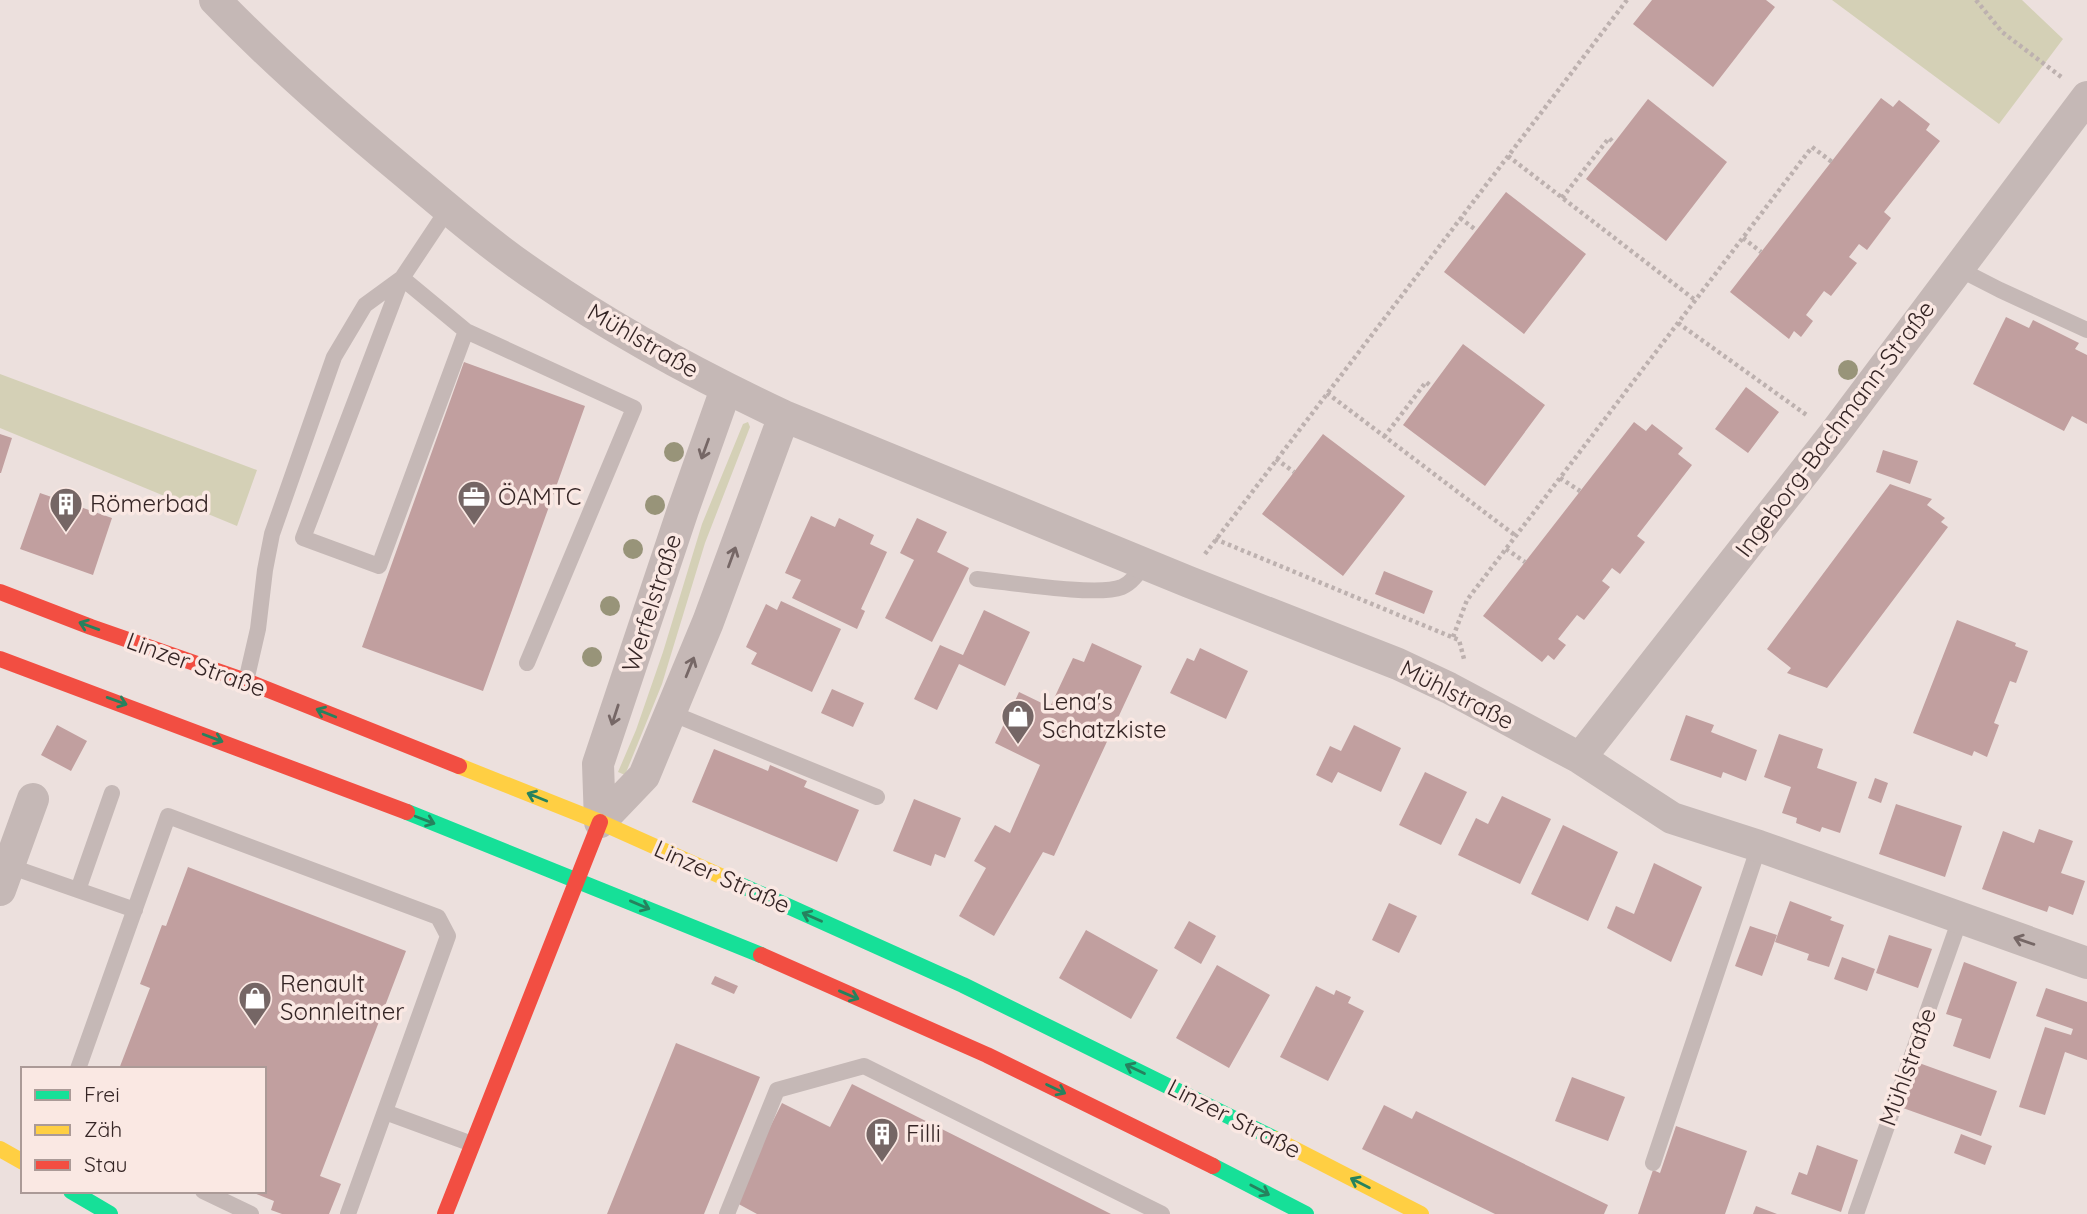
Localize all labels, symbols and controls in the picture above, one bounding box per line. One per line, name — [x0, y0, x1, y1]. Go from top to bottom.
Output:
street label: Ingeborg-Bachmann-Straße — [1728, 294, 1940, 562]
street label: Mühlstraße — [582, 296, 705, 384]
one-way arrow — [697, 438, 710, 460]
office icon: ÖAMTC — [455, 478, 493, 527]
place label: ÖAMTC — [498, 481, 581, 511]
building icon: Römerbad — [47, 485, 85, 534]
place label: Römerbad — [90, 488, 209, 518]
street label: Werfelstraße — [615, 530, 687, 676]
one-way arrow — [726, 547, 739, 569]
one-way arrow — [79, 619, 100, 632]
street label: Linzer Straße — [123, 625, 270, 703]
street label: Mühlstraße — [1396, 653, 1519, 736]
one-way arrow — [684, 657, 697, 679]
place label: Lena's Schatzkiste — [1042, 686, 1167, 744]
one-way arrow — [106, 696, 128, 708]
shop icon: Lena's Schatzkiste — [999, 697, 1037, 746]
one-way arrow — [608, 703, 620, 725]
one-way arrow — [315, 705, 337, 718]
one-way arrow — [202, 732, 224, 745]
one-way arrow — [527, 789, 548, 802]
one-way arrow — [414, 815, 436, 828]
street label: Linzer Straße — [650, 833, 795, 919]
one-way arrow — [628, 900, 650, 913]
one-way arrow — [802, 910, 823, 923]
one-way arrow — [2013, 934, 2035, 946]
place label: Renault Sonnleitner — [280, 968, 405, 1026]
shop icon: Renault Sonnleitner — [236, 979, 274, 1028]
one-way arrow — [838, 989, 859, 1002]
street label: Mühlstraße — [1872, 1003, 1942, 1130]
one-way arrow — [1125, 1062, 1146, 1076]
legend — [21, 1067, 266, 1193]
street label: Linzer Straße — [1163, 1072, 1306, 1165]
text: Frei — [84, 1081, 120, 1107]
one-way arrow — [1045, 1083, 1066, 1097]
building icon: Filli — [863, 1115, 901, 1164]
text: Zäh — [84, 1116, 122, 1142]
place label: Filli — [906, 1118, 941, 1148]
text: Stau — [84, 1151, 127, 1177]
one-way arrow — [1350, 1175, 1371, 1189]
one-way arrow — [1249, 1184, 1270, 1197]

